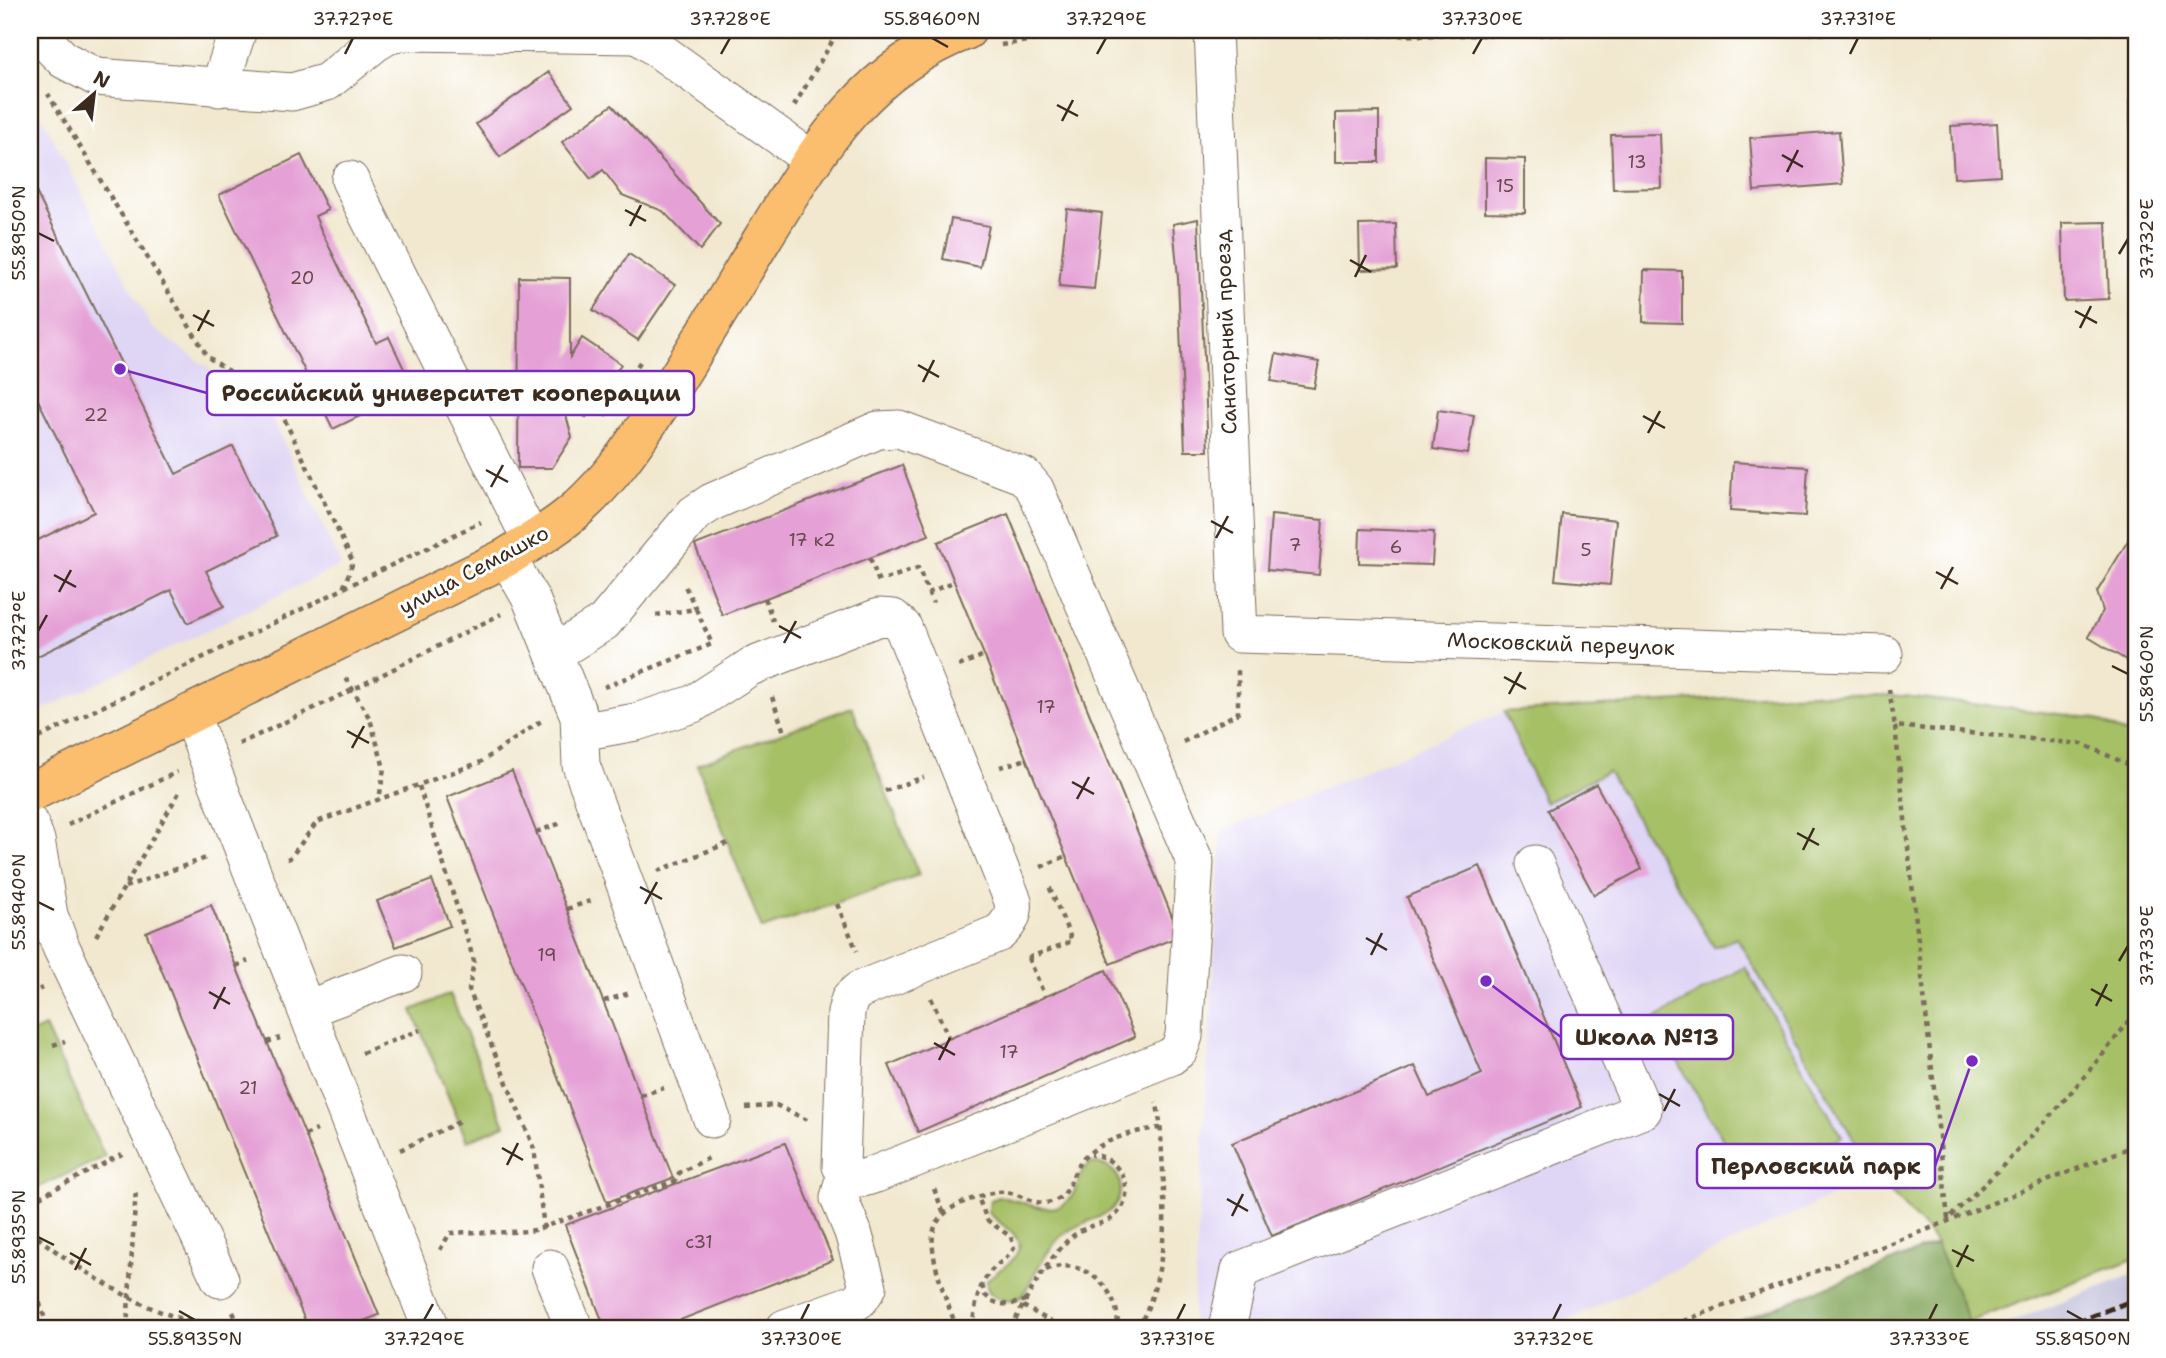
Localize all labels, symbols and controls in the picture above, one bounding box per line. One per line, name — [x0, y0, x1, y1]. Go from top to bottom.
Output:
text: 37.727°E — [313, 7, 393, 31]
text: 37.728°E — [689, 7, 771, 31]
text: 55.8960°N — [884, 7, 980, 31]
text: 37.729°E — [1066, 7, 1146, 31]
text: 37.730°E — [1441, 7, 1523, 31]
text: 37.731°E — [1820, 7, 1896, 31]
north arrow — [60, 60, 130, 130]
text: N — [89, 65, 114, 94]
house number: 13 — [1627, 150, 1647, 174]
house number: 15 — [1496, 174, 1514, 198]
text: 55.8950°N — [7, 185, 31, 281]
text: 37.732°E — [2135, 199, 2159, 279]
street label: Санаторный проезд — [1208, 229, 1244, 435]
house number: 20 — [290, 266, 314, 290]
callout: Российский университет кооперации — [207, 371, 694, 415]
text: Российский университет кооперации — [221, 378, 681, 408]
house number: 22 — [84, 403, 108, 427]
street label: улица Семашко — [394, 519, 554, 621]
house number: 17 к2 — [789, 528, 835, 552]
house number: 7 — [1289, 533, 1301, 557]
house number: 6 — [1390, 535, 1402, 559]
house number: 5 — [1580, 538, 1592, 562]
text: 37.727°E — [7, 591, 31, 671]
street label: Московский переулок — [1447, 626, 1675, 662]
text: 55.8960°N — [2135, 626, 2159, 722]
house number: 17 — [1036, 695, 1056, 719]
text: 55.8940°N — [7, 854, 31, 950]
text: 37.733°E — [2135, 906, 2159, 986]
house number: 19 — [537, 943, 557, 967]
callout: Школа №13 — [1561, 1015, 1733, 1059]
text: Школа №13 — [1575, 1022, 1719, 1052]
house number: 17 — [999, 1040, 1019, 1064]
house number: 21 — [238, 1076, 258, 1100]
callout: Перловский парк — [1697, 1144, 1935, 1188]
text: Перловский парк — [1711, 1151, 1921, 1181]
text: 55.8935°N — [7, 1190, 31, 1284]
house number: с31 — [685, 1230, 713, 1254]
text: 55.8935°N — [148, 1327, 242, 1351]
text: 37.729°E — [384, 1327, 464, 1351]
text: 37.730°E — [760, 1327, 842, 1351]
text: 37.731°E — [1139, 1327, 1215, 1351]
text: 37.732°E — [1513, 1327, 1593, 1351]
text: 37.733°E — [1889, 1327, 1969, 1351]
text: 55.8950°N — [2035, 1327, 2131, 1351]

